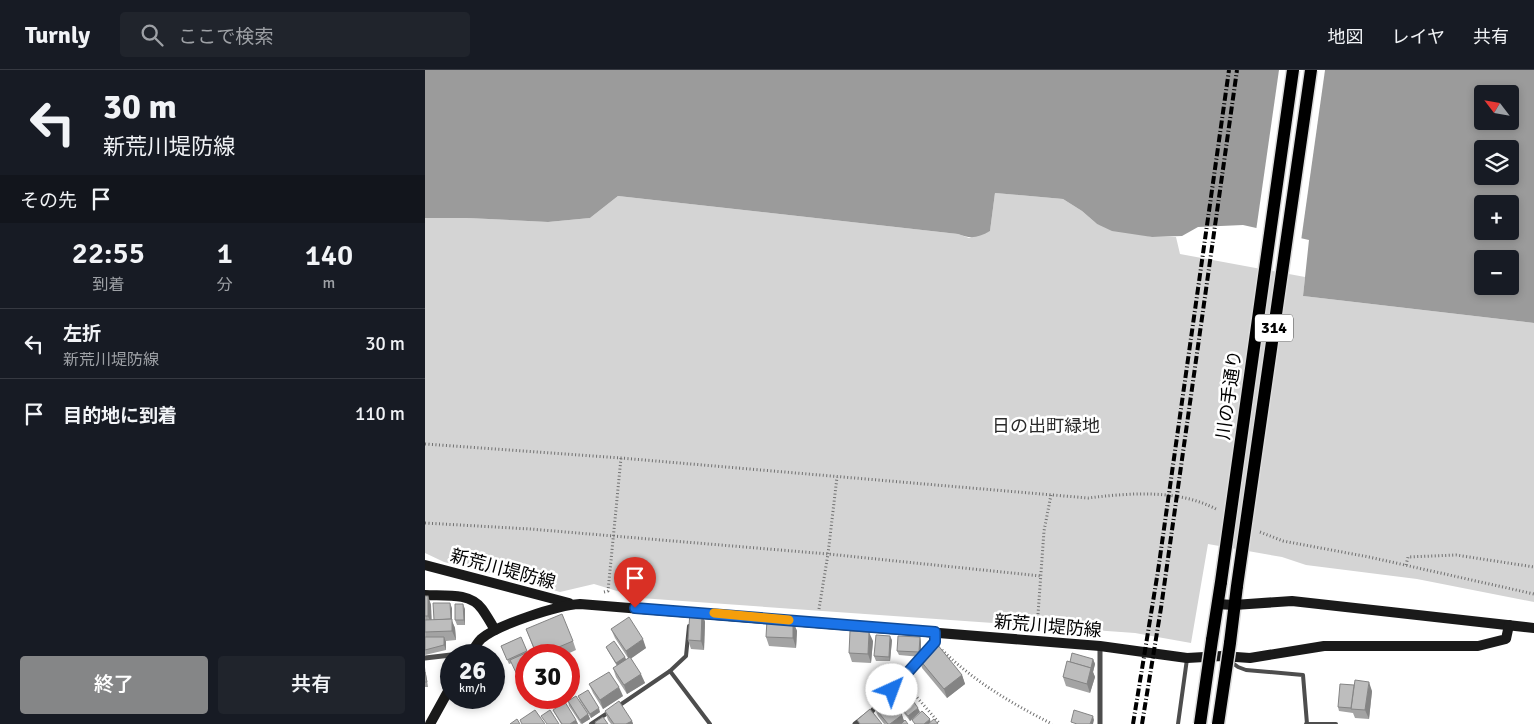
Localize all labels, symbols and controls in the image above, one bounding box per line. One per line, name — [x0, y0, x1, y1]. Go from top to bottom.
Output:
search box — [120, 12, 470, 57]
text: Turnly — [25, 20, 90, 50]
icon: search — [138, 21, 166, 49]
text: ここで検索 — [178, 25, 273, 49]
text: 地図 — [1328, 26, 1364, 48]
text: レイヤ — [1392, 26, 1445, 48]
text: 共有 — [1473, 26, 1509, 48]
text: 30 m — [103, 85, 177, 128]
north arrow — [1474, 85, 1519, 130]
map controls — [1474, 85, 1519, 295]
icon: left — [20, 90, 85, 155]
text: 新荒川堤防線 — [103, 133, 235, 160]
button: layers — [1474, 140, 1519, 185]
icon: arrive — [87, 185, 115, 213]
text: その先 — [20, 189, 77, 213]
button: + — [1474, 195, 1519, 240]
text: 22:55 — [72, 235, 145, 272]
text: 1 — [217, 235, 233, 272]
text: 140 — [305, 237, 353, 274]
button: − — [1474, 250, 1519, 295]
text: m — [323, 273, 335, 293]
text: 到着 — [92, 275, 124, 295]
text: 分 — [217, 275, 233, 295]
road number: 314 — [1255, 314, 1293, 342]
text: 左折 — [63, 322, 101, 346]
icon: left — [20, 330, 48, 358]
text: 30 m — [365, 332, 405, 356]
street label: 川の手通り — [1212, 349, 1246, 441]
text: 新荒川堤防線 — [63, 350, 159, 370]
icon: arrive — [20, 400, 48, 428]
text: 110 m — [355, 402, 405, 426]
text: 目的地に到着 — [63, 404, 177, 428]
park label: 日の出町緑地 — [992, 415, 1100, 437]
street label: 新荒川堤防線 — [448, 544, 558, 594]
pin — [614, 557, 656, 608]
icon: arrive — [621, 564, 649, 592]
street label: 新荒川堤防線 — [993, 610, 1103, 642]
speed limit sign: 30 — [515, 644, 580, 709]
text: 26 — [459, 655, 486, 686]
button: 終了 — [20, 656, 208, 714]
button: 共有 — [218, 656, 405, 714]
position arrow — [865, 663, 917, 715]
text: km/h — [459, 681, 486, 696]

